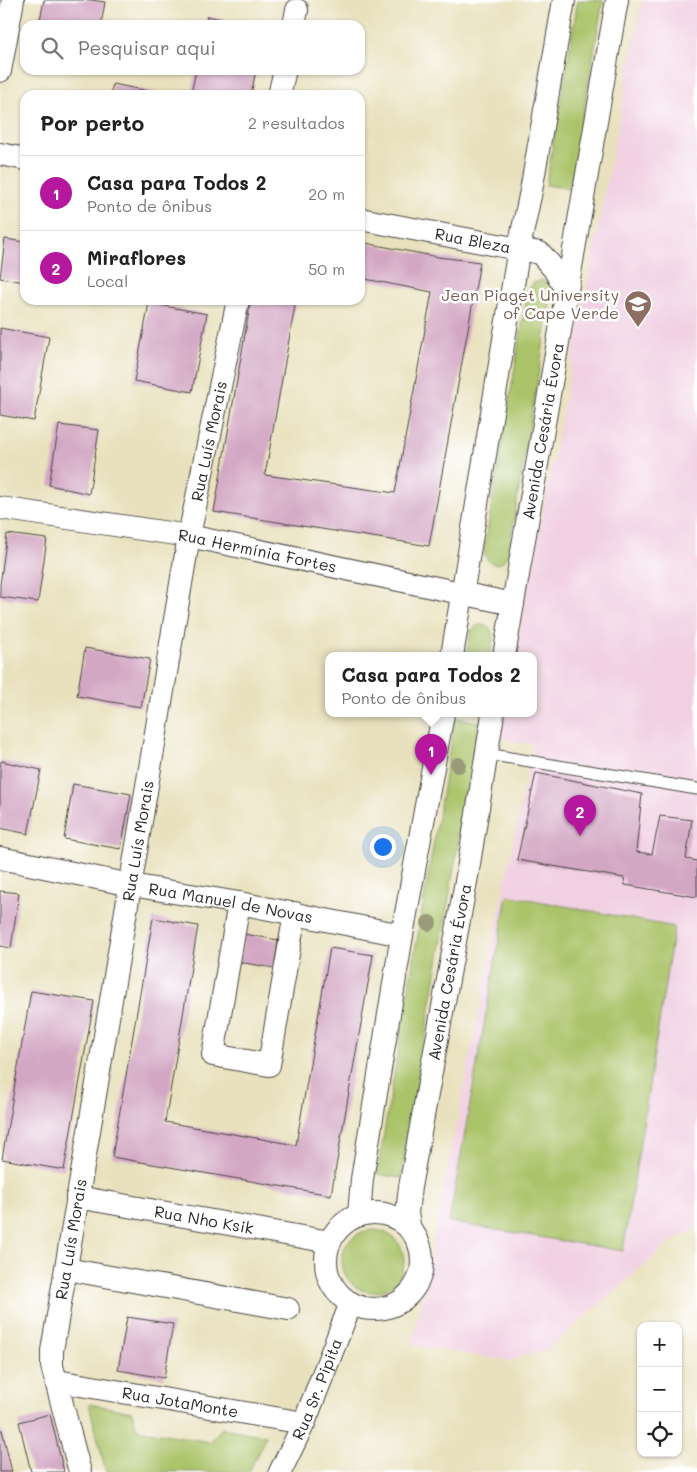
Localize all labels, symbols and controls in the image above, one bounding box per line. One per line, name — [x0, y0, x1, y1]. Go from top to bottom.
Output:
search box — [20, 20, 365, 75]
icon: search — [38, 34, 66, 62]
text: Pesquisar aqui — [78, 35, 216, 60]
text: Por perto — [40, 109, 144, 136]
text: 2 resultados — [248, 112, 345, 133]
text: Casa para Todos 2 — [87, 170, 266, 195]
text: 1 — [52, 183, 60, 204]
text: 20 m — [308, 183, 345, 204]
text: Ponto de ônibus — [87, 195, 212, 216]
street label: Rua Bleza — [433, 222, 513, 257]
text: Miraflores — [87, 245, 186, 270]
text: 2 — [52, 258, 60, 279]
text: 50 m — [308, 258, 345, 279]
text: Local — [87, 270, 128, 291]
place label: Jean Piaget University of Cape Verde — [441, 284, 619, 323]
school or university icon: Jean Piaget University of Cape Verde — [623, 289, 653, 328]
street label: Avenida Cesária Évora — [517, 341, 568, 521]
street label: Rua Luís Morais — [186, 379, 231, 503]
street label: Rua Hermínia Fortes — [177, 524, 339, 577]
popup — [325, 652, 537, 717]
text: Casa para Todos 2 — [341, 662, 521, 687]
text: Ponto de ônibus — [341, 687, 466, 708]
pin: 1 — [415, 734, 447, 775]
street label: Rua Luís Morais — [117, 779, 158, 903]
pin: 2 — [564, 795, 596, 836]
your location — [370, 834, 396, 860]
street label: Rua Manuel de Novas — [147, 877, 315, 927]
street label: Avenida Cesária Évora — [422, 882, 475, 1062]
street label: Rua Luís Morais — [50, 1177, 91, 1301]
street label: Rua Nho Ksik — [153, 1200, 255, 1238]
map controls — [637, 1322, 682, 1457]
button: + — [637, 1322, 682, 1367]
street label: Rua Sr. Pipita — [286, 1335, 346, 1443]
button: − — [637, 1367, 682, 1412]
street label: Rua JotaMonte — [121, 1381, 240, 1422]
button: locate — [637, 1412, 682, 1457]

